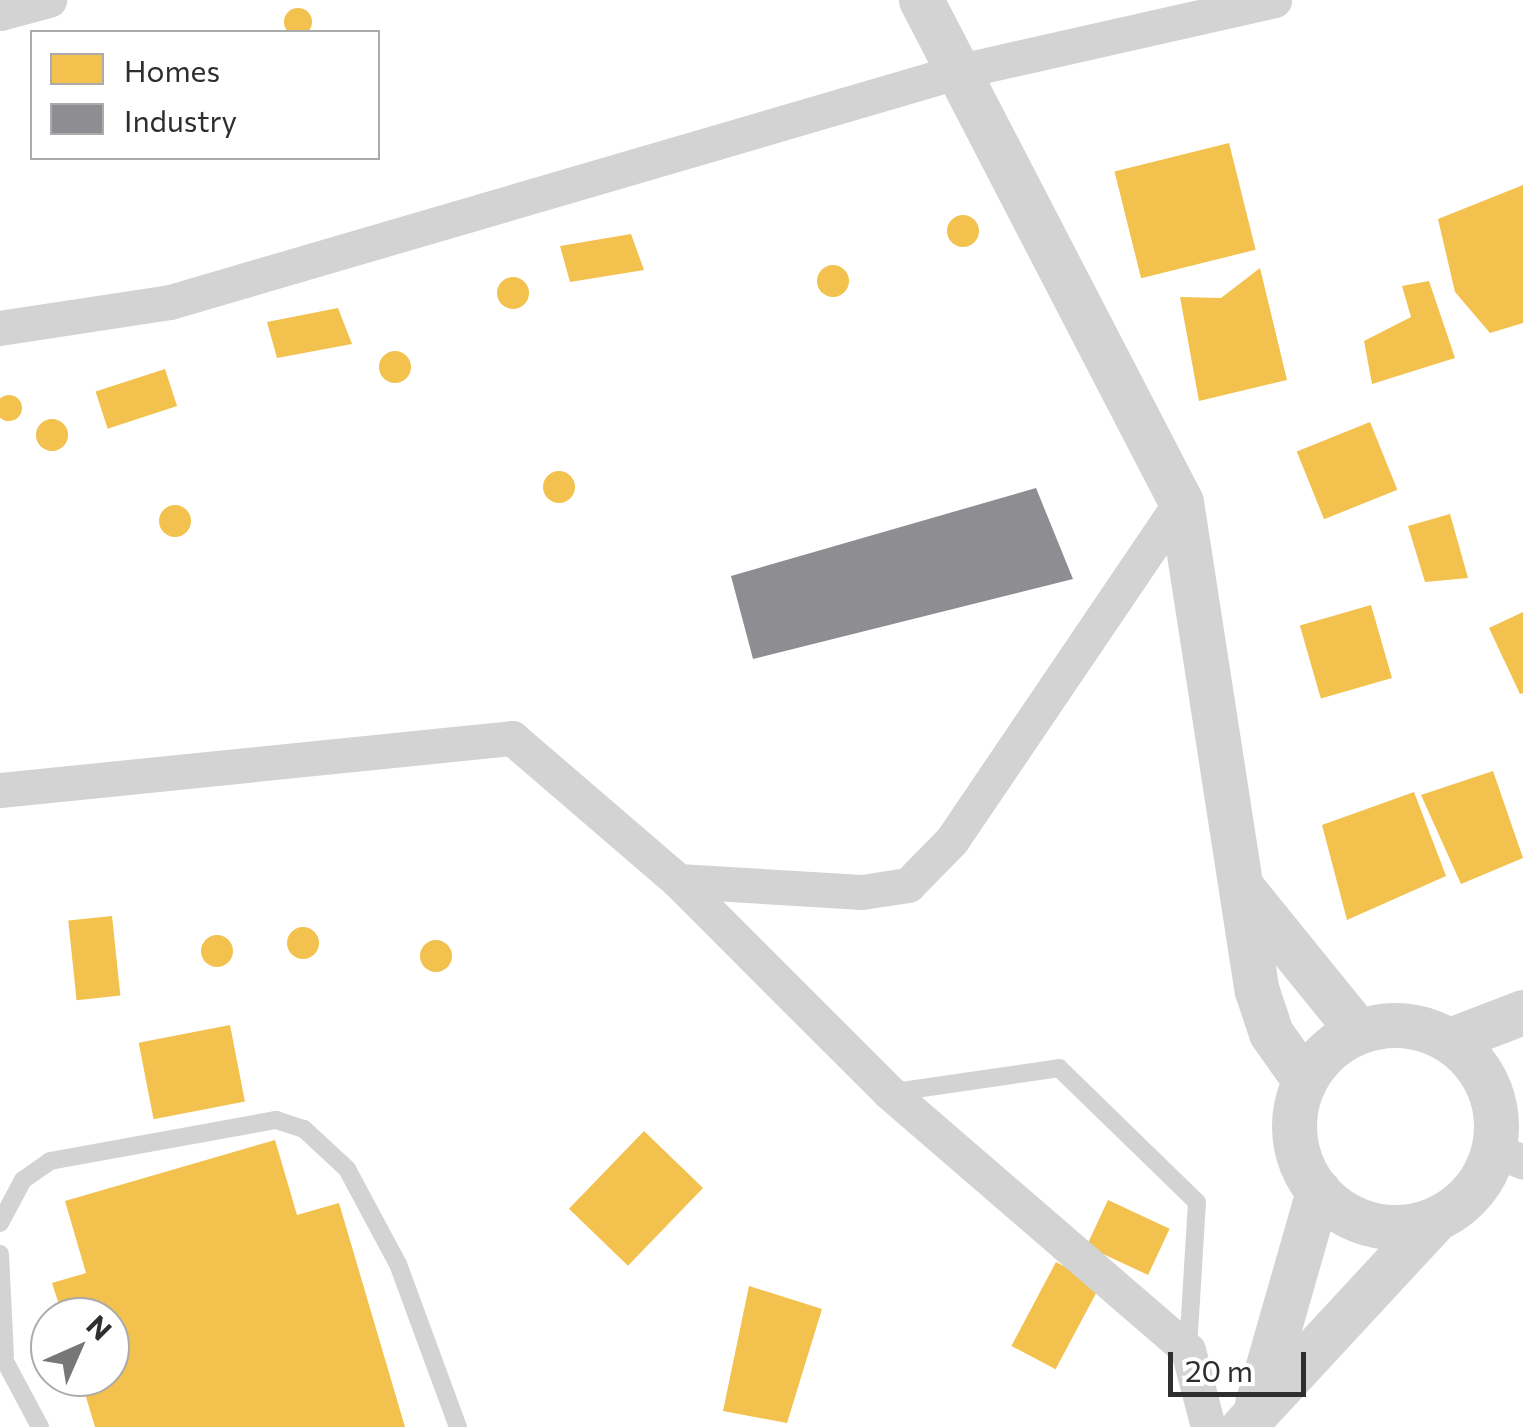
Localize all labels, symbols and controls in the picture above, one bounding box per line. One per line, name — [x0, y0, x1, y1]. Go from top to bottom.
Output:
legend — [30, 30, 380, 160]
text: Homes — [124, 51, 220, 88]
text: Industry — [124, 101, 237, 138]
north arrow — [30, 1297, 130, 1397]
text: N — [80, 1308, 119, 1347]
scale bar — [1173, 1332, 1310, 1394]
text: 20 m — [1185, 1351, 1253, 1388]

